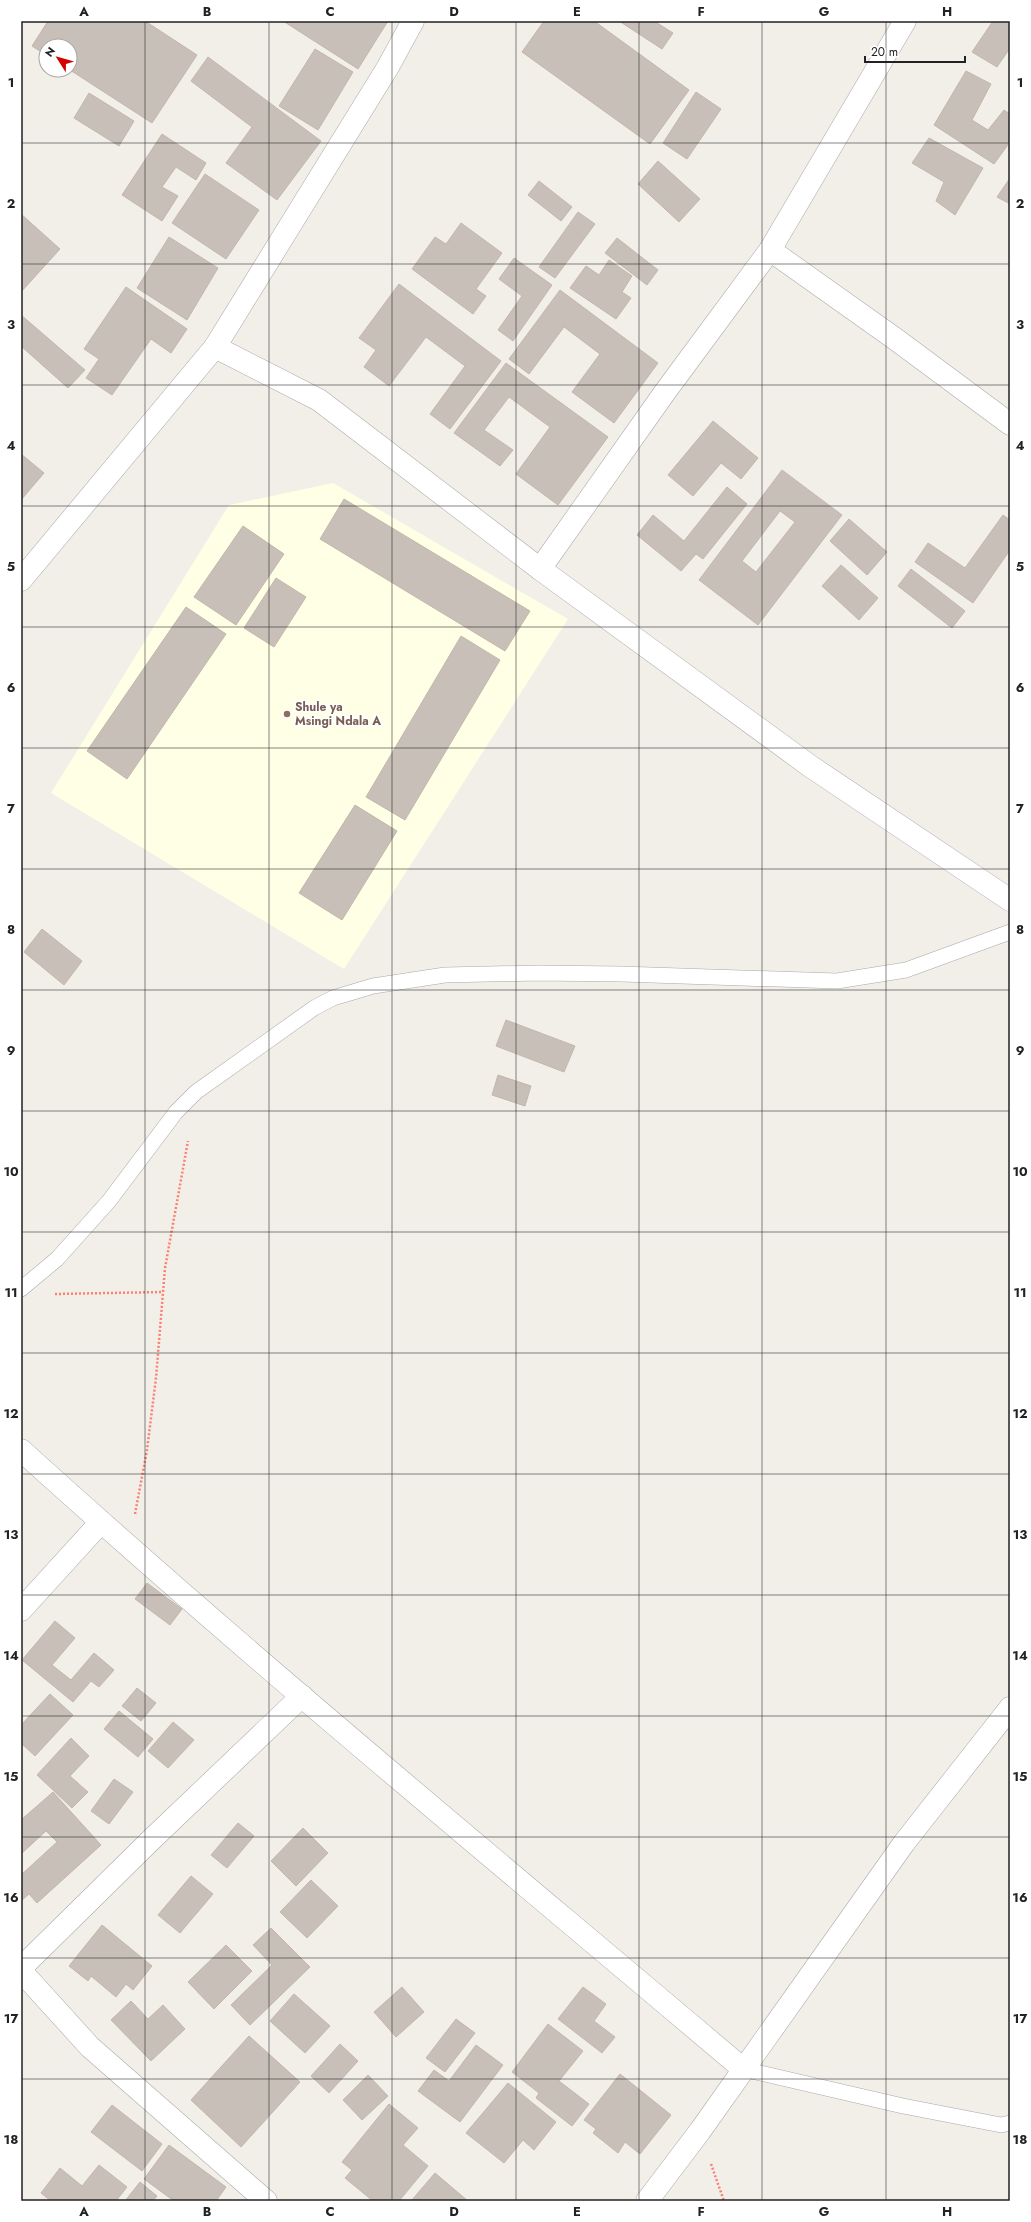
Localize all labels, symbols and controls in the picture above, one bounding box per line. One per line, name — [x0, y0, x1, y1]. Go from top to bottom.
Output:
text: A — [78, 2, 89, 21]
text: B — [203, 2, 212, 21]
text: C — [325, 2, 335, 21]
text: D — [449, 2, 459, 21]
text: E — [573, 2, 581, 21]
text: F — [697, 2, 705, 21]
text: G — [819, 2, 830, 21]
text: H — [942, 2, 952, 21]
north arrow — [38, 38, 78, 78]
scale bar — [865, 38, 965, 64]
text: 20 m — [871, 43, 898, 61]
text: N — [41, 44, 59, 60]
text: 1 — [8, 73, 14, 92]
text: 1 — [1017, 73, 1023, 92]
text: 2 — [7, 194, 15, 213]
text: 2 — [1016, 194, 1024, 213]
text: 3 — [7, 315, 15, 334]
text: 3 — [1016, 315, 1024, 334]
text: 4 — [6, 436, 16, 455]
text: 4 — [1015, 436, 1025, 455]
text: 5 — [7, 557, 15, 576]
text: 5 — [1016, 557, 1024, 576]
text: 6 — [7, 678, 16, 697]
text: 6 — [1016, 678, 1025, 697]
place label: Shule ya Msingi Ndala A — [295, 698, 381, 730]
marker: Shule ya Msingi Ndala A — [282, 709, 292, 719]
text: 7 — [7, 799, 15, 818]
text: 7 — [1016, 799, 1024, 818]
text: 8 — [7, 920, 15, 939]
text: 8 — [1016, 920, 1024, 939]
text: 9 — [7, 1041, 16, 1060]
text: 9 — [1016, 1041, 1025, 1060]
text: 10 — [3, 1162, 19, 1181]
text: 10 — [1012, 1162, 1028, 1181]
text: 11 — [4, 1283, 18, 1302]
text: 11 — [1013, 1283, 1027, 1302]
text: 12 — [3, 1404, 19, 1423]
text: 12 — [1012, 1404, 1028, 1423]
text: 13 — [4, 1525, 18, 1544]
text: 13 — [1013, 1525, 1027, 1544]
text: 14 — [3, 1646, 19, 1665]
text: 14 — [1012, 1646, 1028, 1665]
text: 15 — [3, 1767, 19, 1786]
text: 15 — [1012, 1767, 1028, 1786]
text: 16 — [3, 1888, 19, 1907]
text: 16 — [1012, 1888, 1028, 1907]
text: 17 — [4, 2009, 18, 2028]
text: 17 — [1013, 2009, 1027, 2028]
text: 18 — [4, 2130, 18, 2149]
text: 18 — [1013, 2130, 1027, 2149]
text: A — [78, 2202, 89, 2221]
text: B — [203, 2202, 212, 2221]
text: C — [325, 2202, 335, 2221]
text: D — [449, 2202, 459, 2221]
text: E — [573, 2202, 581, 2221]
text: F — [697, 2202, 705, 2221]
text: G — [819, 2202, 830, 2221]
text: H — [942, 2202, 952, 2221]

